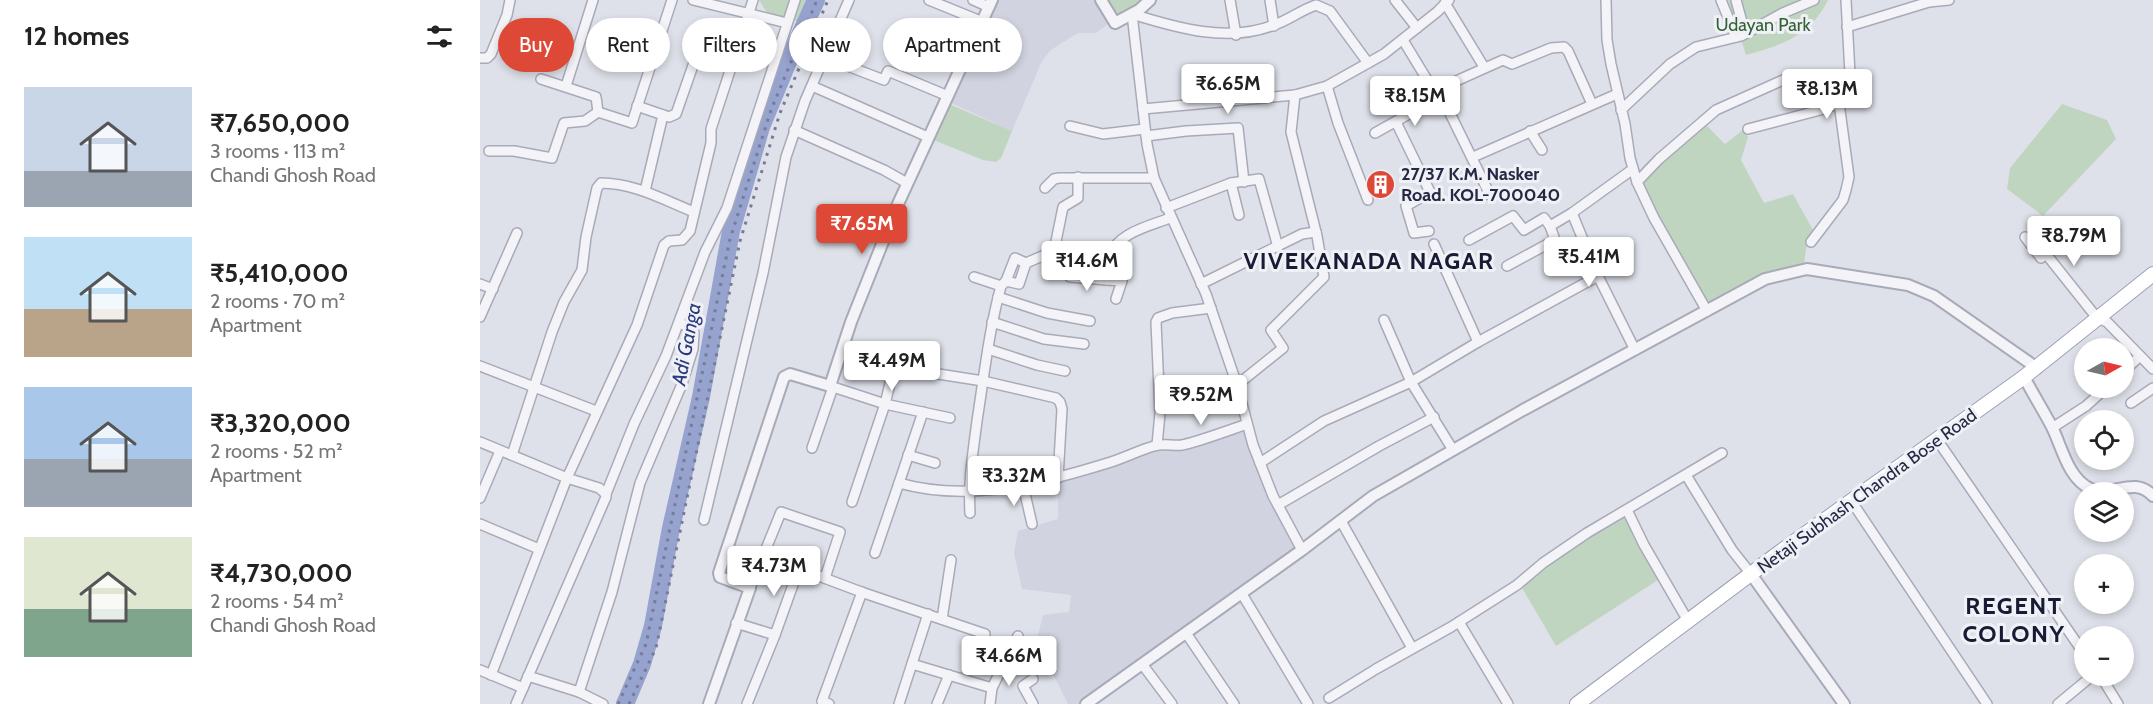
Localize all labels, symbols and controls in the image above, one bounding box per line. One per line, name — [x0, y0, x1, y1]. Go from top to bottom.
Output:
park label: Udayan Park — [1715, 14, 1812, 36]
chip: Buy — [498, 18, 574, 72]
chip: Rent — [586, 18, 670, 72]
chip: Filters — [682, 18, 777, 72]
chip: New — [789, 18, 871, 72]
chip: Apartment — [883, 18, 1022, 72]
text: 12 homes — [24, 20, 129, 52]
icon: filters — [423, 20, 456, 53]
pin: ₹6.65M — [1179, 64, 1277, 115]
pin: ₹8.13M — [1778, 69, 1876, 120]
text: ₹6.65M — [1195, 71, 1261, 95]
pin: ₹8.15M — [1366, 76, 1464, 127]
text: ₹8.13M — [1796, 76, 1858, 100]
text: ₹8.15M — [1384, 83, 1446, 107]
text: ₹7,650,000 — [210, 107, 350, 139]
icon: home — [72, 111, 144, 183]
text: 3 rooms · 113 m² — [210, 139, 346, 163]
text: Chandi Ghosh Road — [210, 163, 376, 187]
place label: 27/37 K.M. Nasker Road. KOL-700040 — [1401, 163, 1560, 206]
building icon: 27/37 K.M. Nasker Road. KOL-700040 — [1364, 168, 1396, 200]
pin: ₹7.65M — [813, 204, 911, 255]
text: ₹7.65M — [830, 211, 894, 235]
pin: ₹8.79M — [2025, 216, 2123, 267]
text: ₹8.79M — [2041, 223, 2107, 247]
pin: ₹5.41M — [1540, 237, 1638, 288]
pin: ₹14.6M — [1038, 241, 1136, 292]
text: ₹5.41M — [1558, 244, 1620, 268]
district label: VIVEKANADA NAGAR — [1243, 246, 1495, 275]
text: ₹14.6M — [1055, 248, 1119, 272]
text: ₹5,410,000 — [210, 257, 349, 289]
icon: home — [72, 261, 144, 333]
text: 2 rooms · 70 m² — [210, 289, 345, 313]
water label: Adi Ganga — [666, 301, 706, 388]
text: Apartment — [210, 313, 302, 337]
north arrow — [2074, 338, 2134, 398]
map controls — [2074, 338, 2134, 686]
pin: ₹4.49M — [843, 341, 941, 392]
text: ₹4.49M — [858, 348, 926, 372]
pin: ₹9.52M — [1152, 375, 1250, 426]
text: ₹9.52M — [1169, 382, 1233, 406]
street label: Netaji Subhash Chandra Bose Road — [1753, 404, 1981, 578]
text: ₹3,320,000 — [210, 407, 351, 439]
button: locate — [2074, 410, 2134, 470]
icon: home — [72, 411, 144, 483]
text: 2 rooms · 52 m² — [210, 439, 343, 463]
pin: ₹3.32M — [965, 456, 1063, 507]
text: Apartment — [210, 463, 302, 487]
text: ₹3.32M — [982, 463, 1046, 487]
button: layers — [2074, 482, 2134, 542]
pin: ₹4.73M — [725, 546, 823, 597]
text: ₹4.73M — [741, 553, 807, 577]
button: + — [2074, 554, 2134, 614]
text: ₹4,730,000 — [210, 557, 353, 589]
icon: home — [72, 561, 144, 633]
text: 2 rooms · 54 m² — [210, 589, 344, 613]
district label: REGENT COLONY — [1962, 591, 2066, 648]
text: Chandi Ghosh Road — [210, 613, 376, 637]
button: − — [2074, 626, 2134, 686]
pin: ₹4.66M — [960, 636, 1058, 687]
text: ₹4.66M — [976, 643, 1042, 667]

